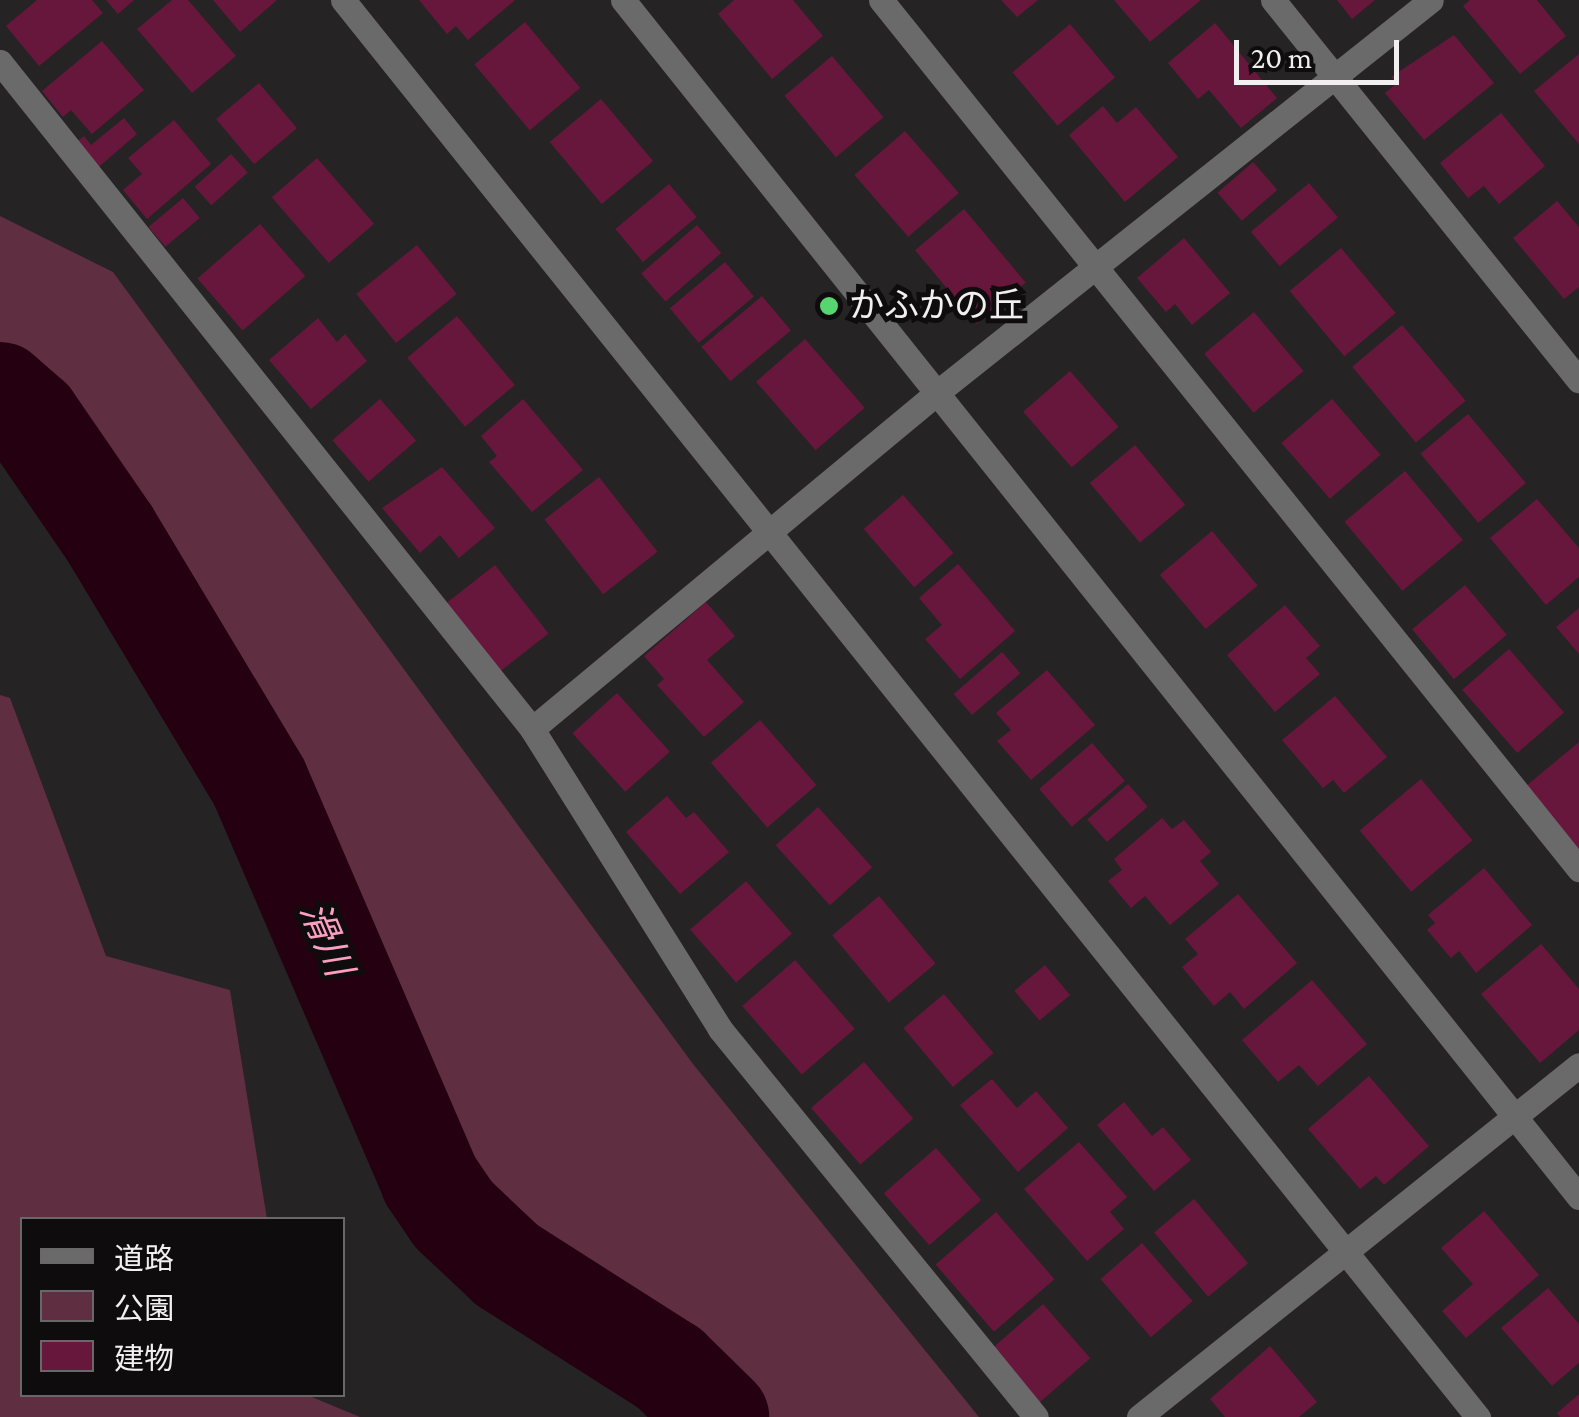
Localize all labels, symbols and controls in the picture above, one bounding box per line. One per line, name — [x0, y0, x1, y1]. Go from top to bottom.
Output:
scale bar — [1239, 20, 1404, 82]
text: 20 m — [1251, 41, 1312, 74]
place label: かふかの丘 — [849, 285, 1024, 327]
marker: かふかの丘 — [818, 295, 840, 317]
water label: 滑川 — [290, 895, 362, 983]
legend — [20, 1217, 345, 1397]
text: 道路 — [114, 1242, 174, 1275]
text: 公園 — [114, 1292, 174, 1325]
text: 建物 — [114, 1342, 174, 1375]

